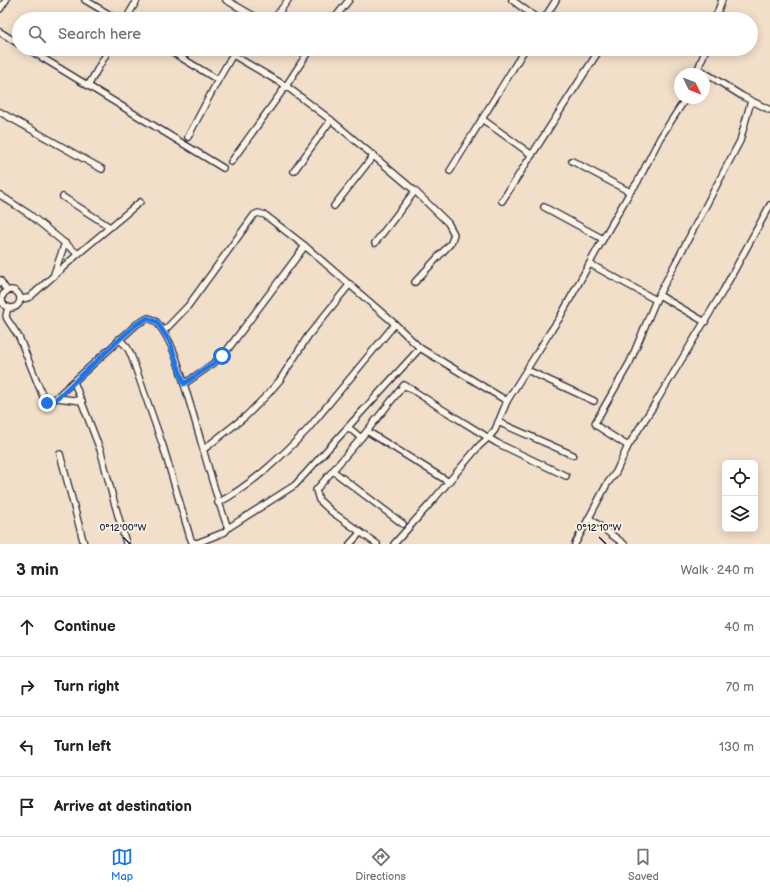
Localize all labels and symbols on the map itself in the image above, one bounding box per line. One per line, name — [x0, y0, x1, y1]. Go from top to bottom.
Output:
north arrow — [674, 68, 710, 104]
route start — [213, 347, 231, 365]
route end — [38, 394, 56, 412]
text: 0°12'00"W — [99, 522, 147, 534]
text: 0°12'10"W — [576, 522, 622, 534]

